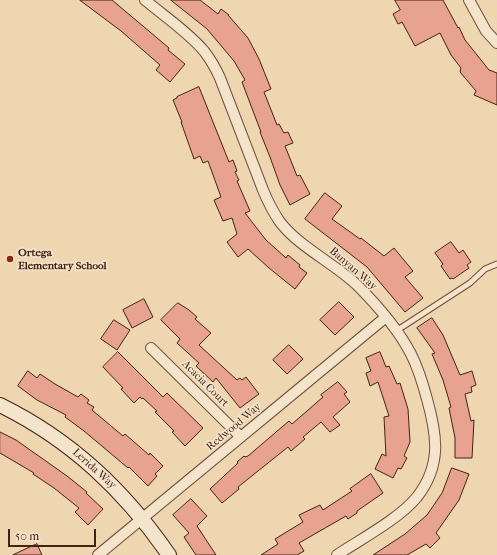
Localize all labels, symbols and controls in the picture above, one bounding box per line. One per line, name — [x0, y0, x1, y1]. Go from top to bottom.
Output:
street label: Banyan Way — [327, 245, 379, 293]
place label: Ortega Elementary School — [18, 246, 107, 272]
marker: Ortega Elementary School — [5, 254, 15, 264]
street label: Acacia Court — [179, 358, 231, 410]
street label: Redwood Way — [204, 400, 264, 454]
street label: Lerida Way — [69, 446, 119, 492]
scale bar — [10, 521, 98, 547]
text: 50 m — [15, 529, 39, 543]

